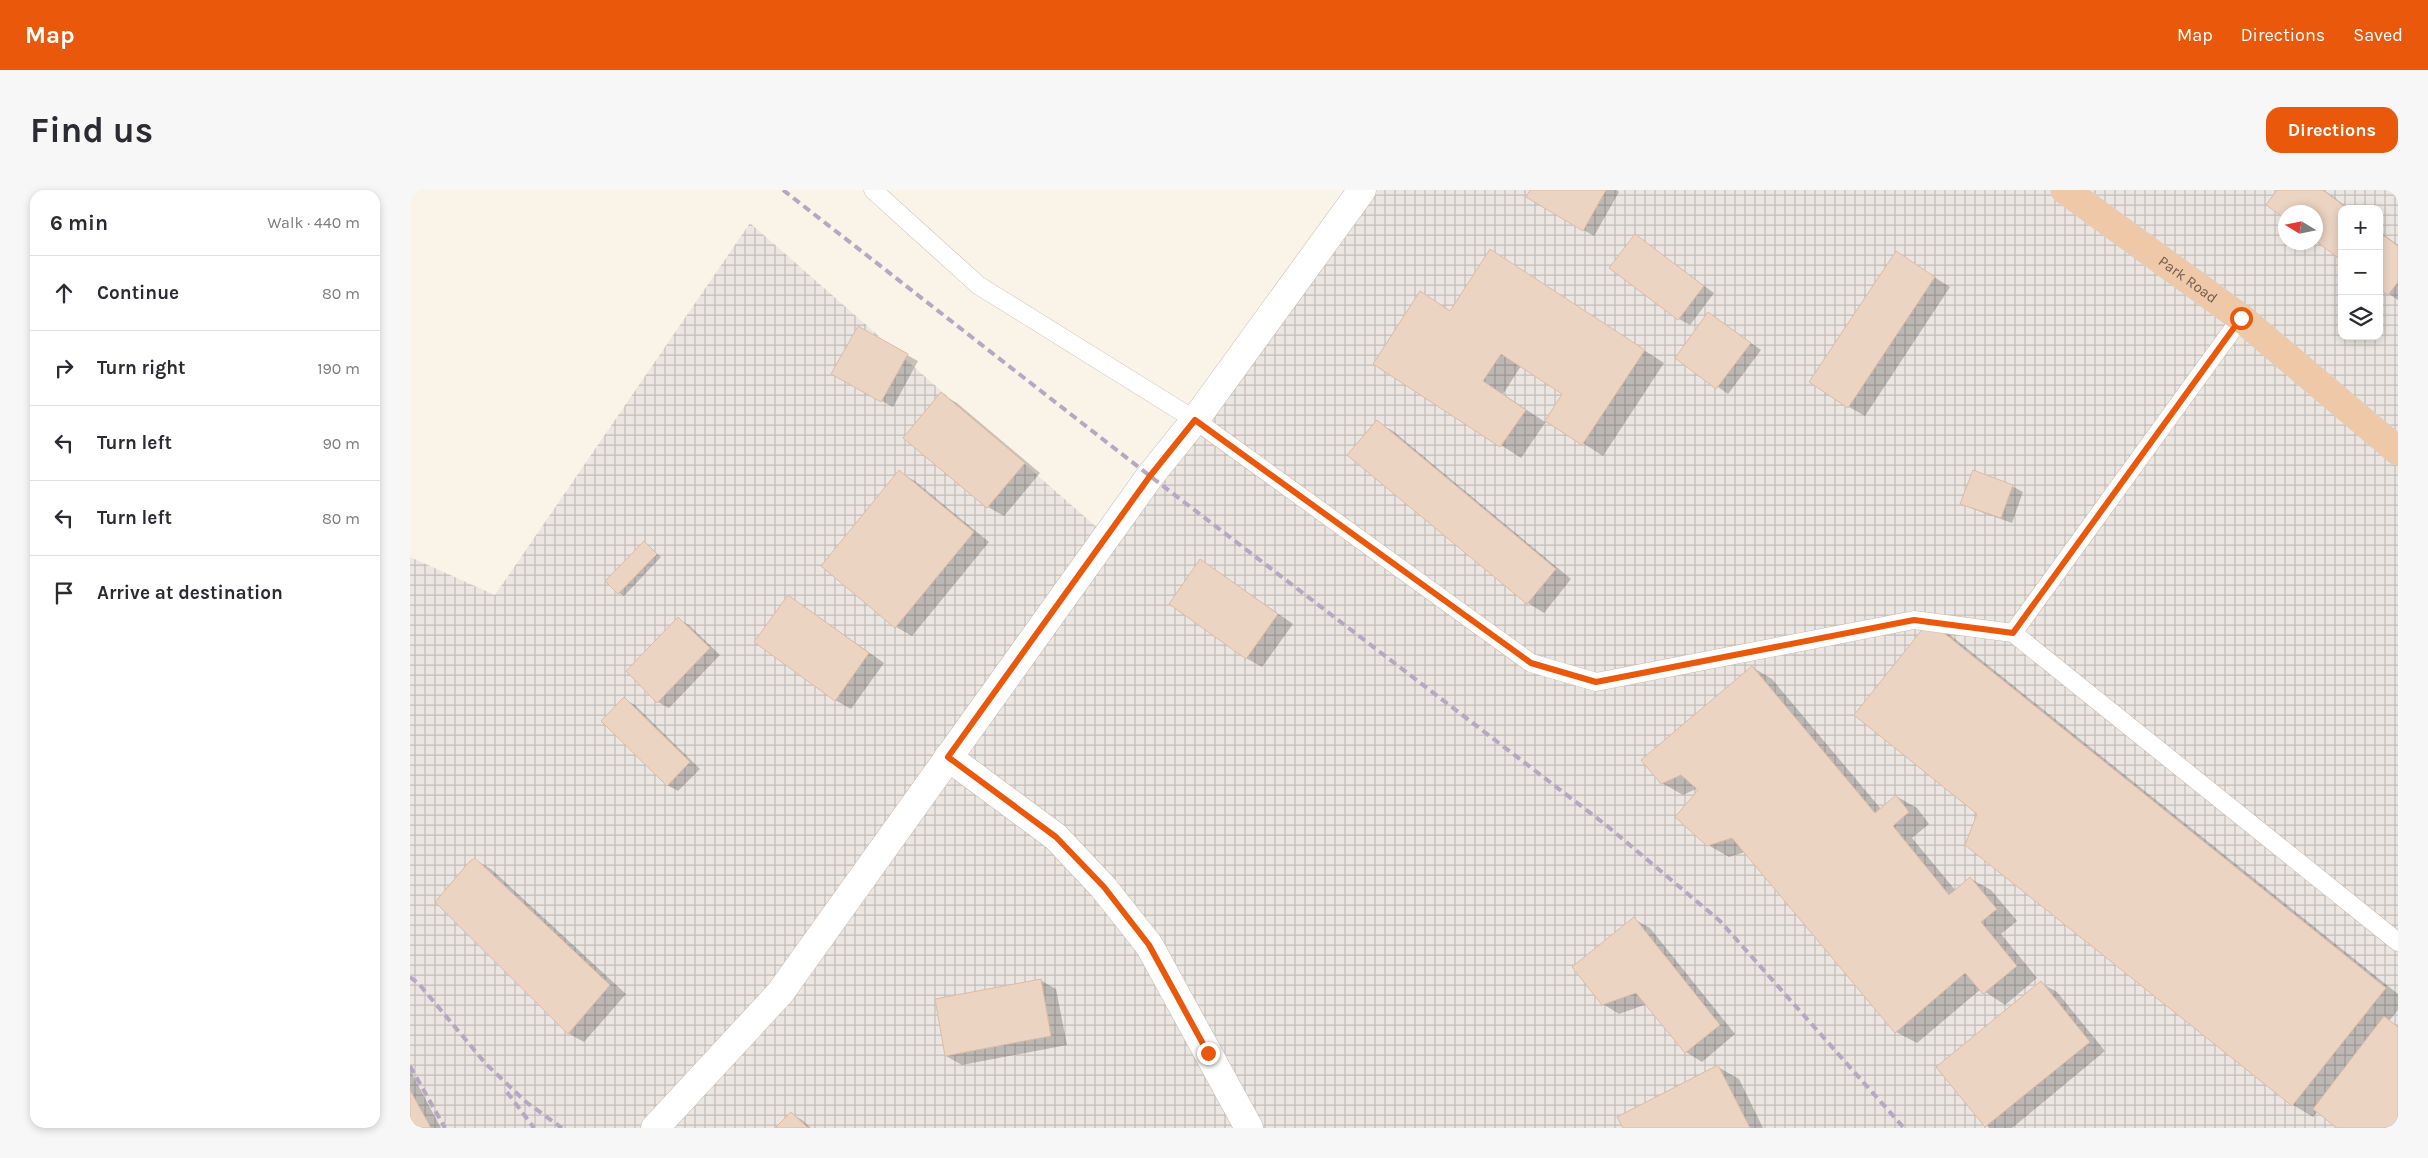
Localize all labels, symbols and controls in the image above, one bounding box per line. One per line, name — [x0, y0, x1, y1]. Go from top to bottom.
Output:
text: Map — [25, 21, 75, 49]
text: Map — [2177, 24, 2213, 46]
text: Directions — [2241, 24, 2325, 46]
text: Saved — [2353, 24, 2403, 46]
button: Directions — [2266, 107, 2398, 153]
text: Find us — [30, 110, 153, 151]
north arrow — [2278, 205, 2323, 250]
map controls — [2338, 205, 2383, 340]
button: + — [2338, 205, 2383, 250]
text: 6 min — [50, 211, 108, 235]
text: Walk · 440 m — [267, 213, 360, 232]
button: − — [2338, 250, 2383, 295]
street label: Park Road — [2155, 252, 2221, 307]
icon: ahead — [50, 279, 78, 307]
text: Continue — [97, 282, 179, 304]
text: 80 m — [322, 284, 360, 303]
button: layers — [2338, 295, 2383, 340]
route start — [2230, 307, 2253, 330]
icon: right — [50, 354, 78, 382]
text: Turn right — [97, 357, 186, 379]
text: 190 m — [317, 359, 360, 378]
icon: left — [50, 429, 78, 457]
text: Turn left — [97, 432, 172, 454]
text: 90 m — [322, 434, 360, 453]
icon: left — [50, 504, 78, 532]
text: Turn left — [97, 507, 172, 529]
text: 80 m — [322, 509, 360, 528]
icon: arrive — [50, 579, 78, 607]
text: Arrive at destination — [97, 582, 283, 604]
route end — [1197, 1042, 1220, 1065]

